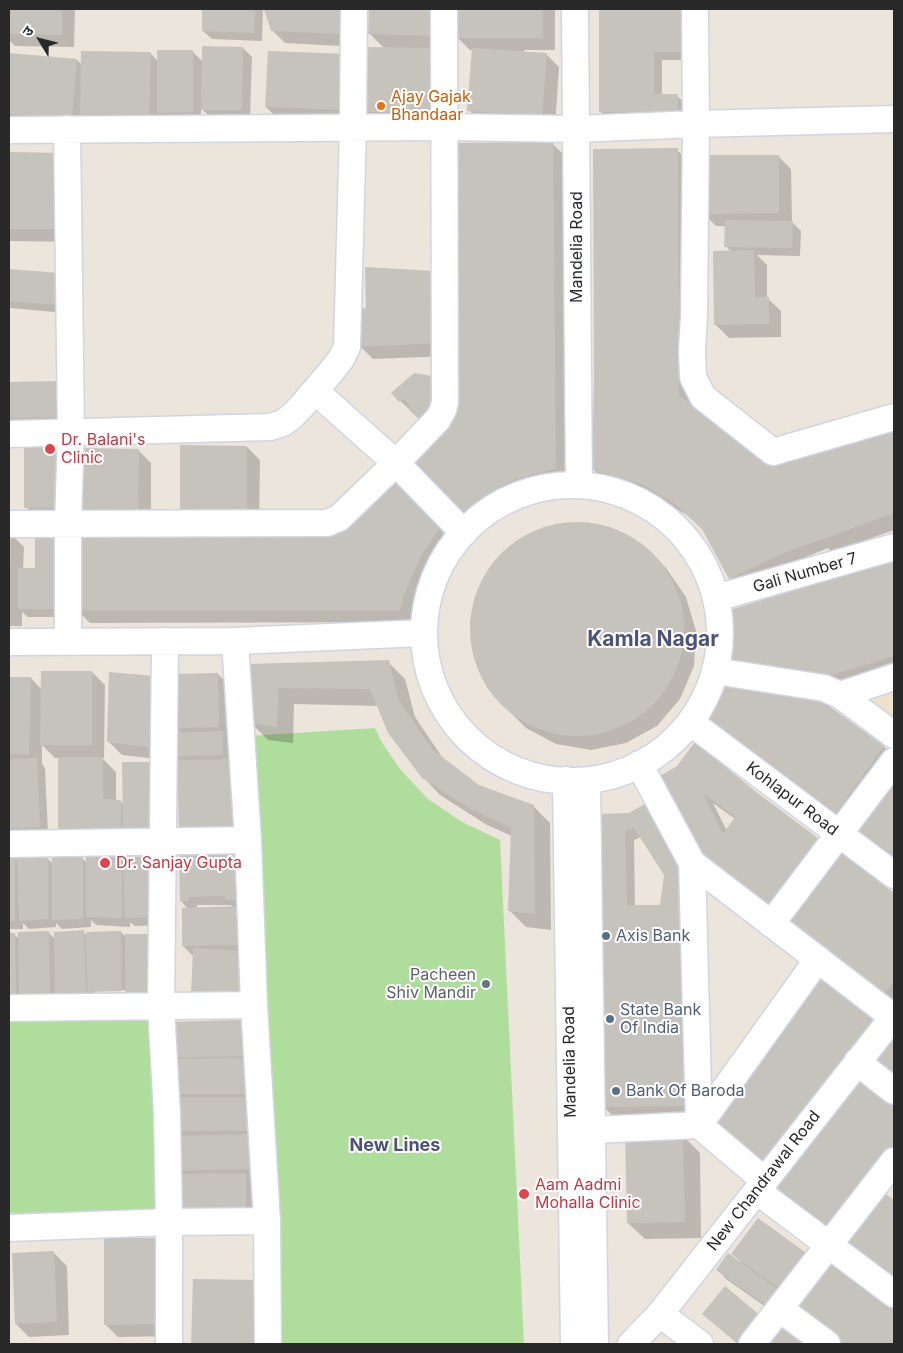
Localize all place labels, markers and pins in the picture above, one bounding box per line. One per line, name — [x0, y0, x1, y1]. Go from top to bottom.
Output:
place label: Ajay Gajak Bhandaar — [391, 87, 471, 125]
marker: Ajay Gajak Bhandaar — [375, 100, 387, 112]
place label: Dr. Balani's Clinic — [61, 430, 146, 468]
marker: Dr. Balani's Clinic — [43, 442, 57, 456]
place label: Dr. Sanjay Gupta — [116, 853, 242, 873]
marker: Dr. Sanjay Gupta — [98, 856, 112, 870]
place label: Axis Bank — [616, 926, 690, 946]
marker: Axis Bank — [600, 930, 612, 942]
place label: Pacheen Shiv Mandir — [386, 965, 476, 1003]
marker: Pacheen Shiv Mandir — [480, 978, 492, 990]
place label: State Bank Of India — [620, 1000, 701, 1038]
marker: State Bank Of India — [604, 1013, 616, 1025]
place label: Bank Of Baroda — [626, 1081, 744, 1101]
marker: Bank Of Baroda — [610, 1085, 622, 1097]
place label: Aam Aadmi Mohalla Clinic — [535, 1175, 641, 1213]
marker: Aam Aadmi Mohalla Clinic — [517, 1187, 531, 1201]

